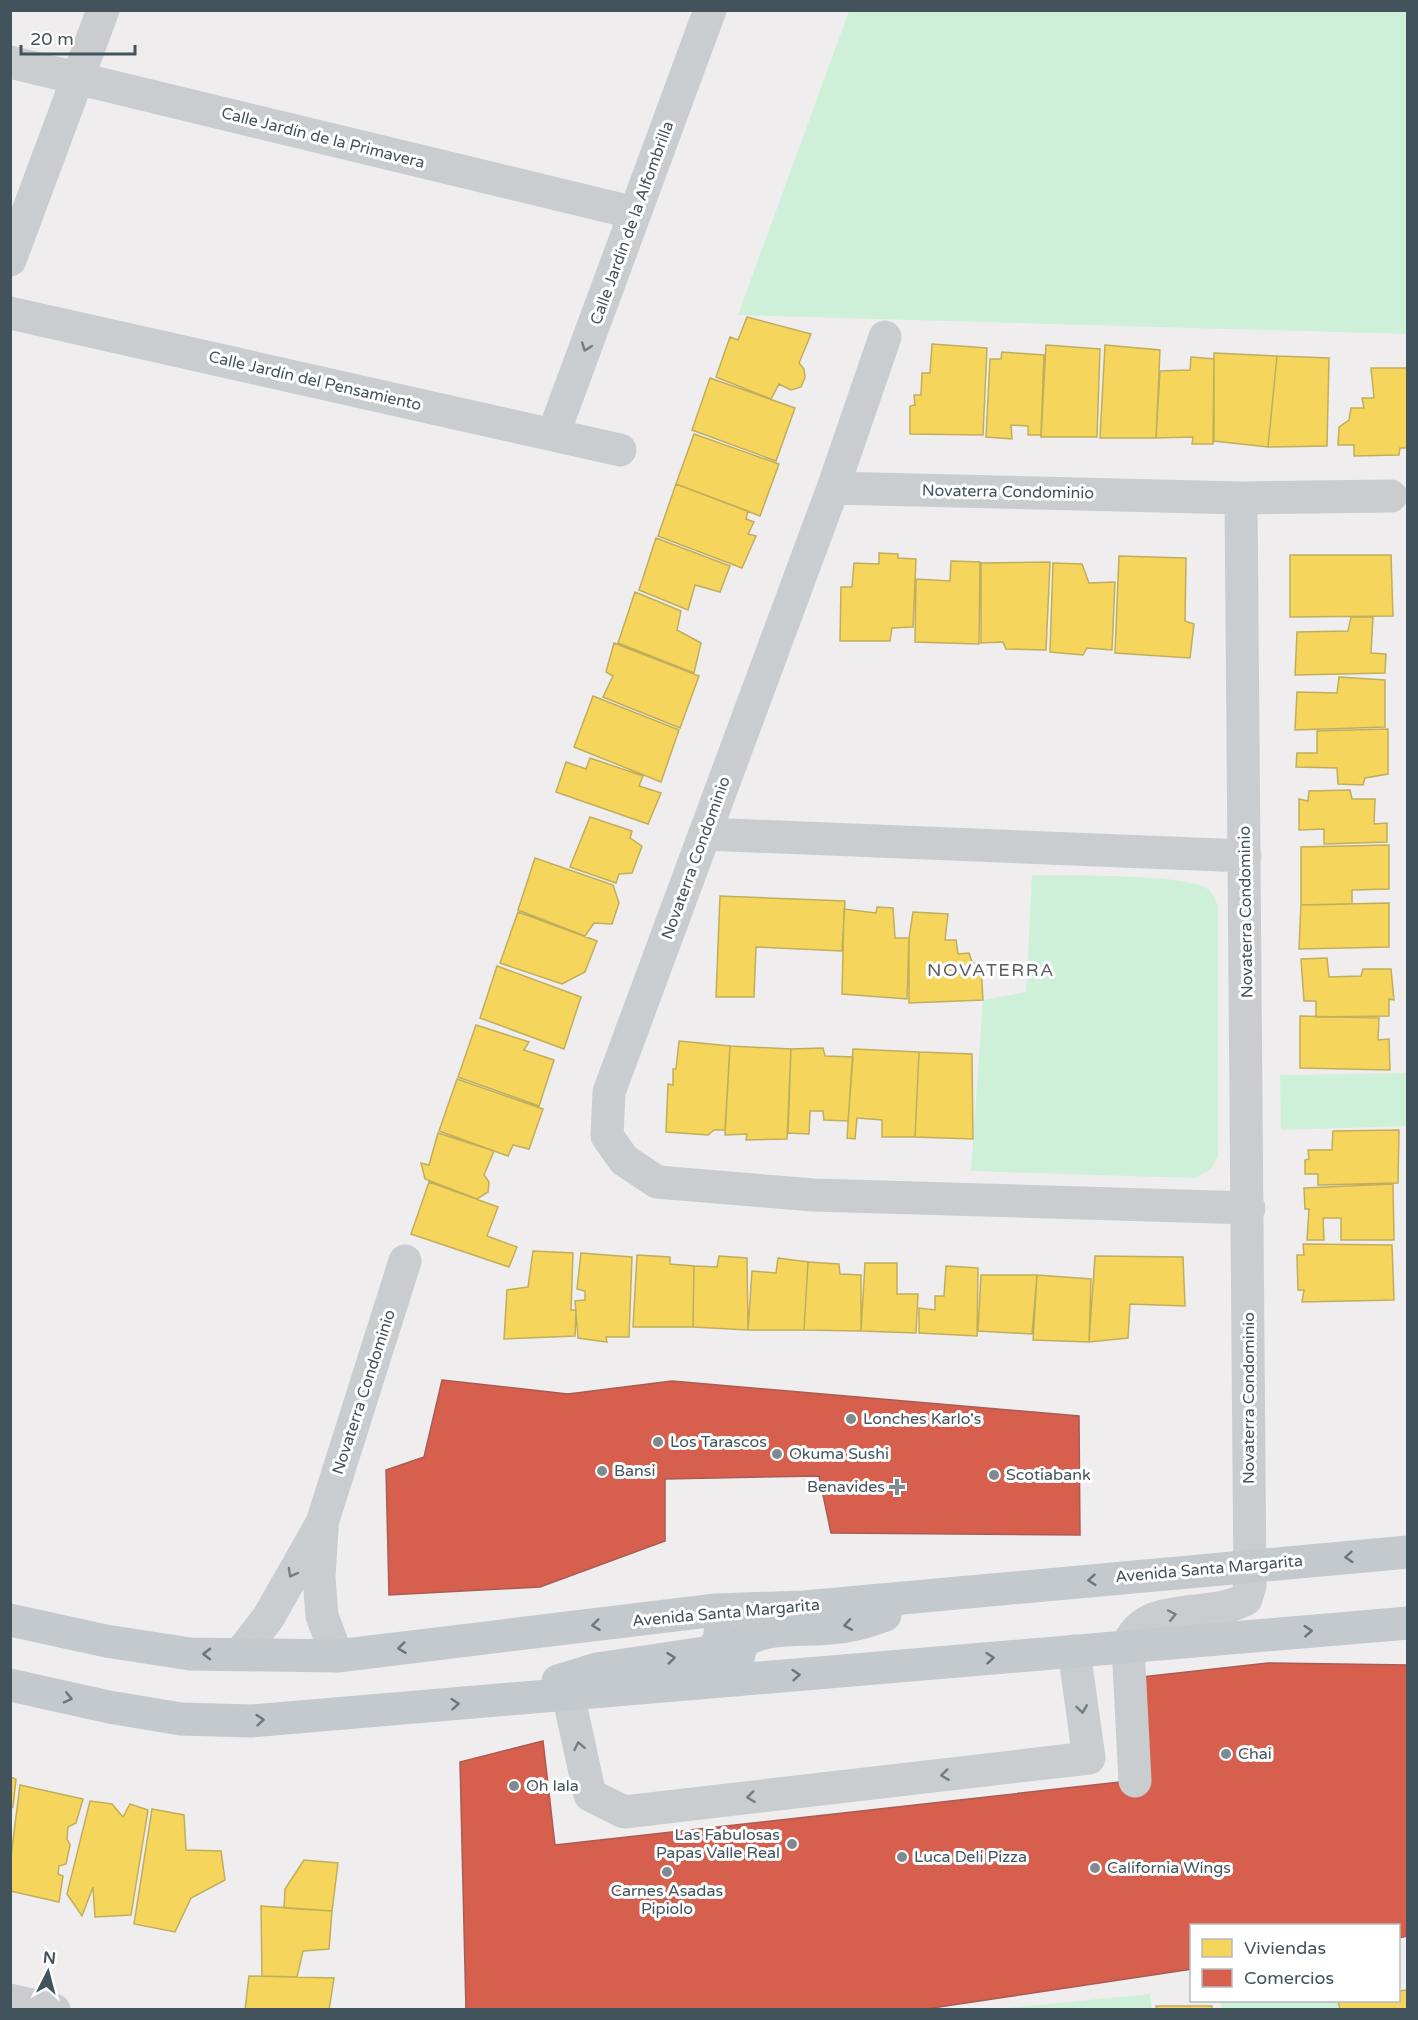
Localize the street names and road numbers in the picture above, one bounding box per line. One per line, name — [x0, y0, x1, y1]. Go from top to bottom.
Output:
street label: Calle Jardín de la Primavera — [219, 103, 427, 173]
street label: Calle Jardín de la Alfombrilla — [586, 119, 678, 327]
street label: Calle Jardín del Pensamiento — [207, 347, 423, 415]
street label: Novaterra Condominio — [922, 480, 1094, 504]
street label: Novaterra Condominio — [657, 774, 735, 942]
street label: Novaterra Condominio — [1234, 826, 1258, 998]
street label: Novaterra Condominio — [328, 1307, 400, 1477]
street label: Novaterra Condominio — [1239, 1312, 1259, 1484]
street label: Avenida Santa Margarita — [1114, 1551, 1304, 1587]
street label: Avenida Santa Margarita — [631, 1595, 821, 1631]

